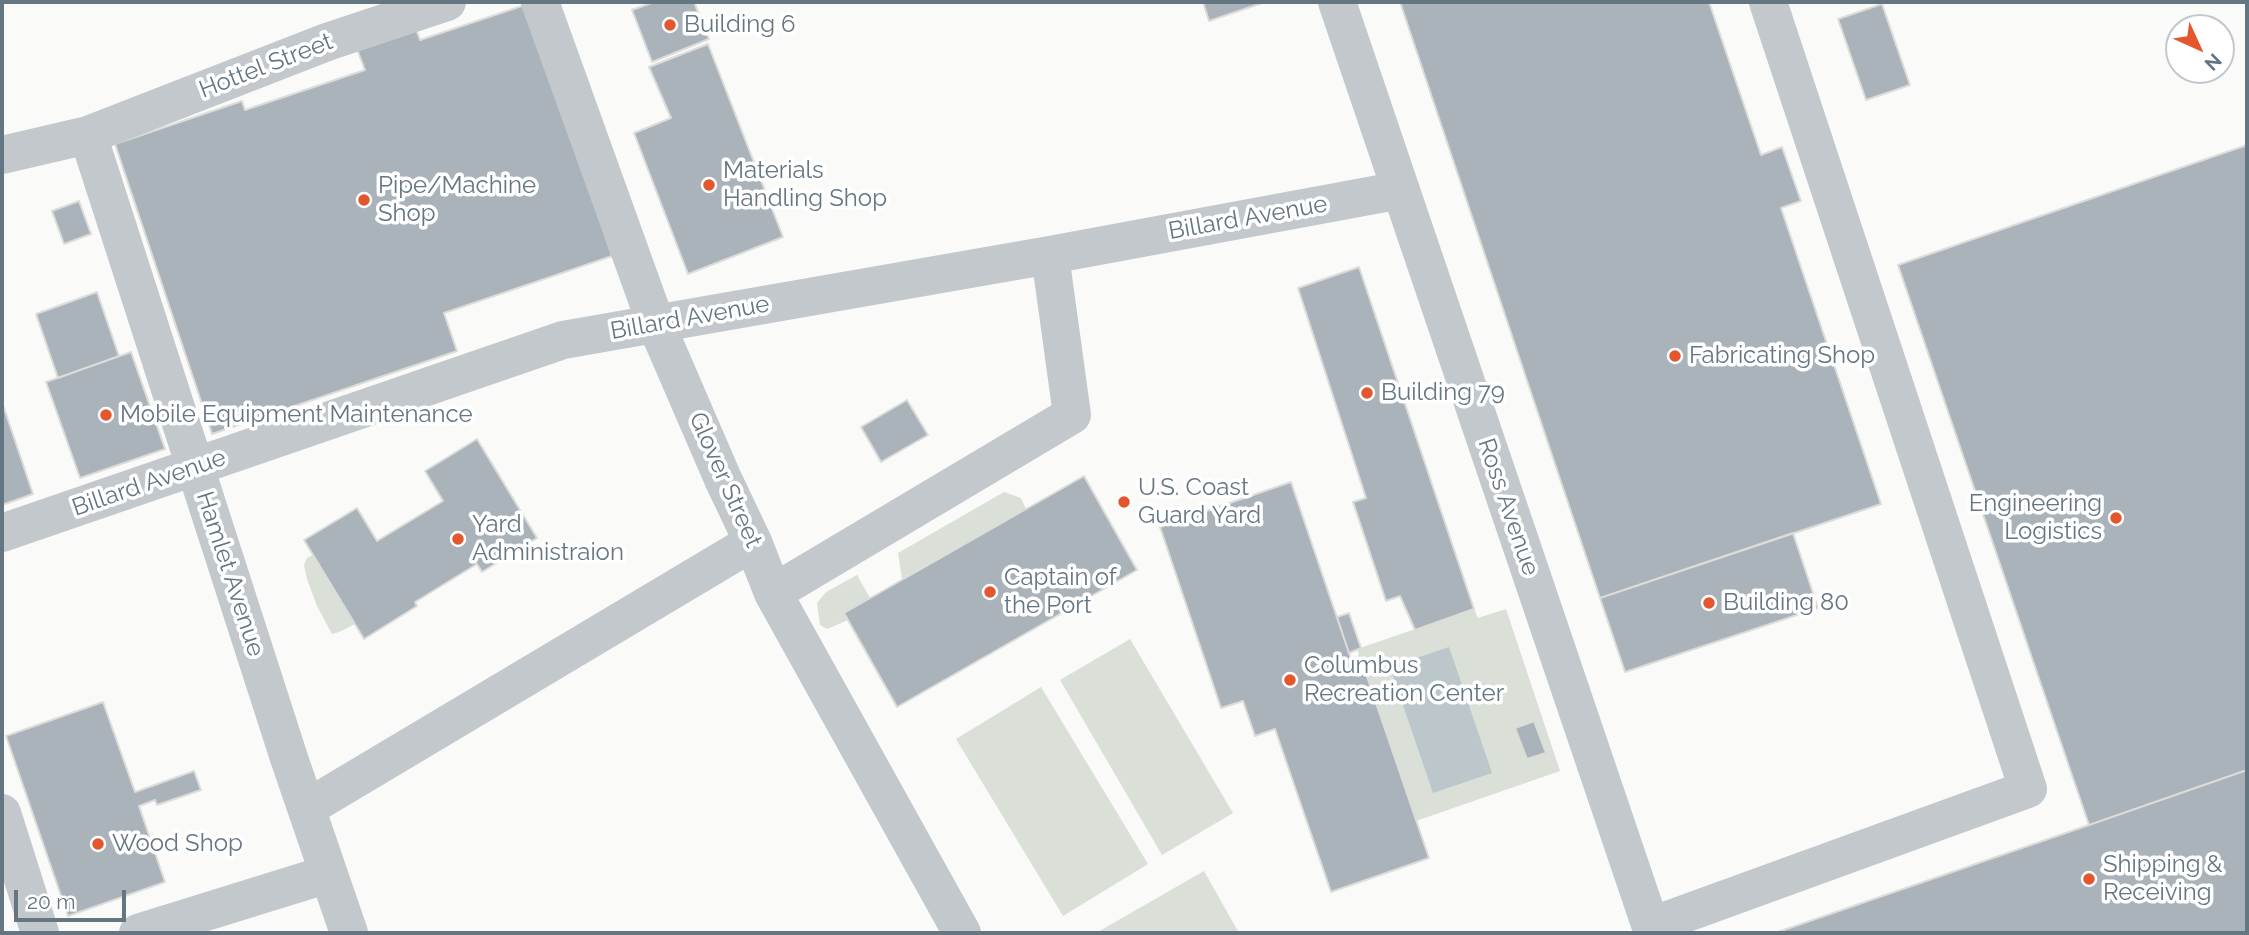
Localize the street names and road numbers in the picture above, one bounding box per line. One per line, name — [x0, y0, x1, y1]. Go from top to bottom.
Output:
street label: Hottel Street — [195, 27, 337, 105]
street label: Billard Avenue — [1166, 190, 1330, 246]
street label: Billard Avenue — [608, 290, 772, 346]
street label: Glover Street — [682, 408, 768, 552]
street label: Ross Avenue — [1471, 435, 1545, 579]
street label: Billard Avenue — [68, 443, 230, 523]
street label: Hamlet Avenue — [190, 488, 270, 660]

